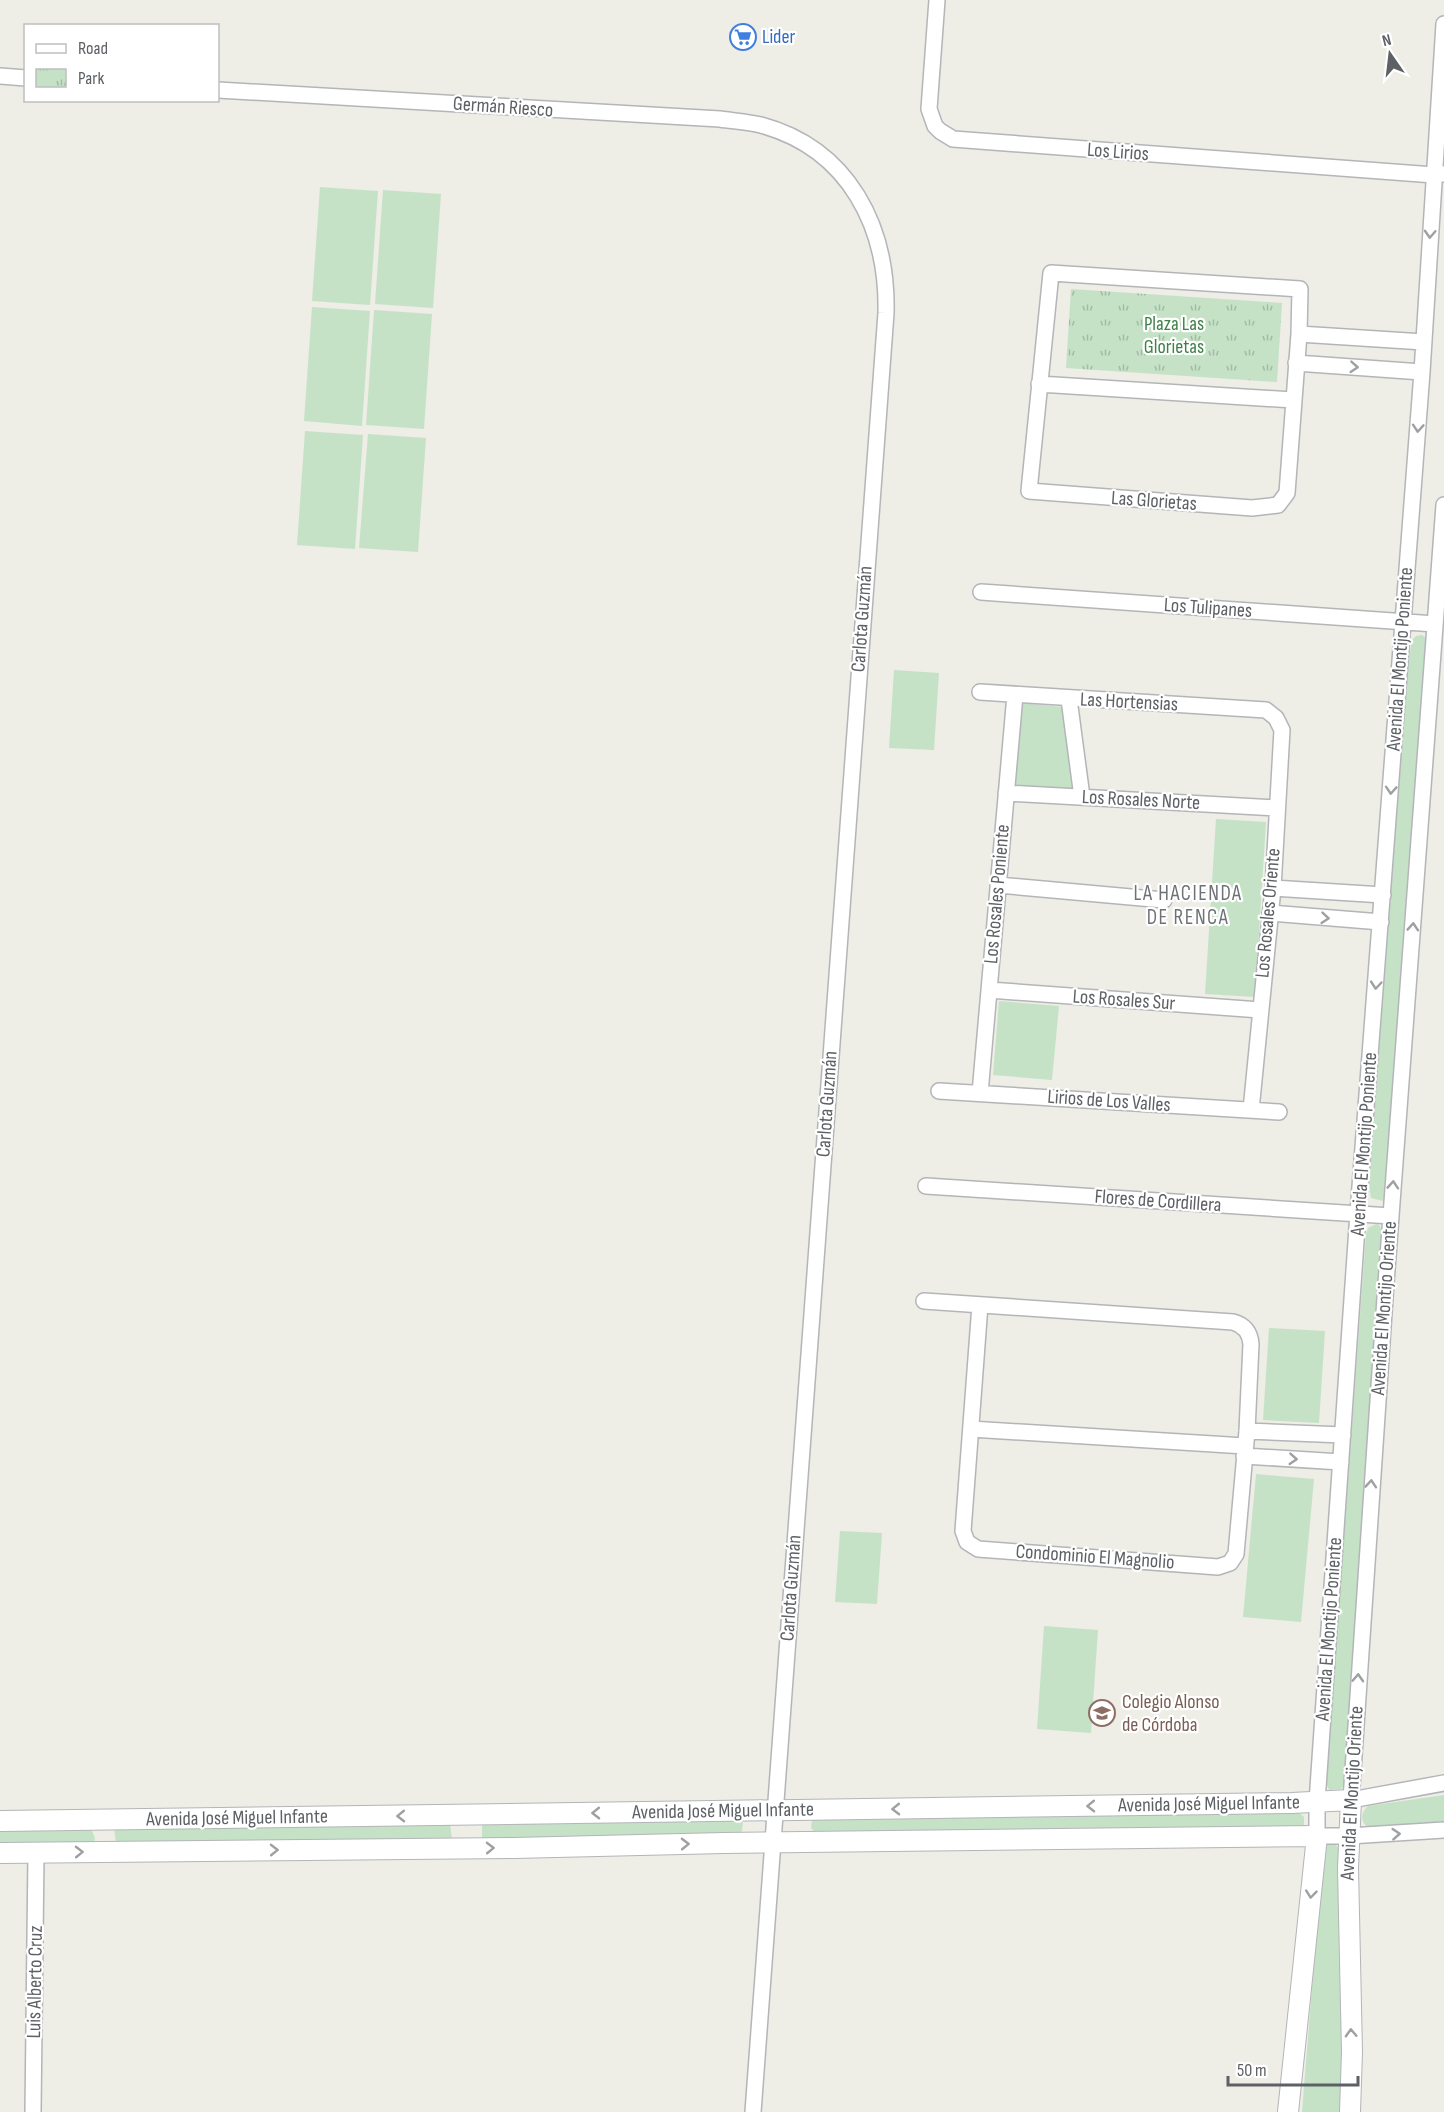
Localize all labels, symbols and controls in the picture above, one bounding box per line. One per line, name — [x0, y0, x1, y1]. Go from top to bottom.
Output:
supermarket icon: Lider — [728, 22, 758, 52]
legend — [24, 24, 219, 102]
north arrow — [1360, 24, 1420, 84]
place label: Lider — [762, 25, 796, 49]
text: N — [1380, 31, 1393, 51]
text: Road — [78, 38, 108, 59]
text: Park — [78, 68, 104, 89]
street label: Germán Riesco — [452, 92, 554, 122]
street label: Los Lirios — [1086, 138, 1150, 166]
one-way arrow — [1424, 229, 1437, 238]
park label: Plaza Las Glorietas — [1144, 312, 1204, 359]
one-way arrow — [1350, 360, 1359, 373]
one-way arrow — [1411, 424, 1424, 433]
street label: Las Glorietas — [1110, 486, 1198, 516]
street label: Carlota Guzmán — [846, 565, 878, 673]
street label: Avenida El Montijo Poniente — [1382, 566, 1418, 753]
street label: Los Tulipanes — [1163, 593, 1253, 623]
street label: Las Hortensias — [1079, 687, 1179, 717]
street label: Los Rosales Norte — [1081, 785, 1201, 815]
one-way arrow — [1385, 786, 1398, 795]
street label: Los Rosales Poniente — [979, 823, 1015, 965]
street label: Los Rosales Oriente — [1250, 847, 1286, 979]
district label: LA HACIENDA DE RENCA — [1133, 881, 1243, 930]
one-way arrow — [1321, 911, 1330, 924]
one-way arrow — [1406, 923, 1419, 932]
one-way arrow — [1370, 980, 1383, 989]
street label: Los Rosales Sur — [1072, 984, 1176, 1016]
street label: Carlota Guzmán — [811, 1050, 843, 1158]
street label: Avenida El Montijo Poniente — [1346, 1051, 1382, 1238]
street label: Lirios de Los Valles — [1047, 1085, 1171, 1117]
one-way arrow — [1386, 1180, 1399, 1189]
street label: Flores de Cordillera — [1094, 1185, 1222, 1217]
street label: Avenida El Montijo Oriente — [1366, 1220, 1402, 1397]
one-way arrow — [1288, 1453, 1297, 1466]
one-way arrow — [1365, 1479, 1378, 1488]
street label: Carlota Guzmán — [775, 1534, 807, 1642]
street label: Avenida El Montijo Poniente — [1311, 1536, 1347, 1723]
street label: Condominio El Magnolio — [1015, 1539, 1175, 1575]
one-way arrow — [1352, 1674, 1365, 1683]
place label: Colegio Alonso de Córdoba — [1122, 1690, 1220, 1737]
school or university icon: Colegio Alonso de Córdoba — [1087, 1698, 1117, 1728]
street label: Avenida El Montijo Oriente — [1335, 1705, 1369, 1882]
street label: Avenida José Miguel Infante — [1117, 1790, 1300, 1818]
street label: Avenida José Miguel Infante — [631, 1797, 814, 1825]
one-way arrow — [1086, 1800, 1095, 1812]
one-way arrow — [891, 1803, 900, 1815]
street label: Avenida José Miguel Infante — [145, 1804, 328, 1832]
one-way arrow — [591, 1806, 600, 1819]
one-way arrow — [396, 1809, 405, 1822]
one-way arrow — [1392, 1827, 1401, 1840]
one-way arrow — [681, 1838, 690, 1850]
one-way arrow — [486, 1842, 495, 1854]
one-way arrow — [270, 1844, 279, 1857]
one-way arrow — [75, 1846, 84, 1858]
one-way arrow — [1305, 1890, 1318, 1899]
street label: Luis Alberto Cruz — [22, 1925, 48, 2039]
one-way arrow — [1344, 2028, 1357, 2037]
scale bar — [1228, 2049, 1358, 2087]
text: 50 m — [1237, 2060, 1267, 2081]

